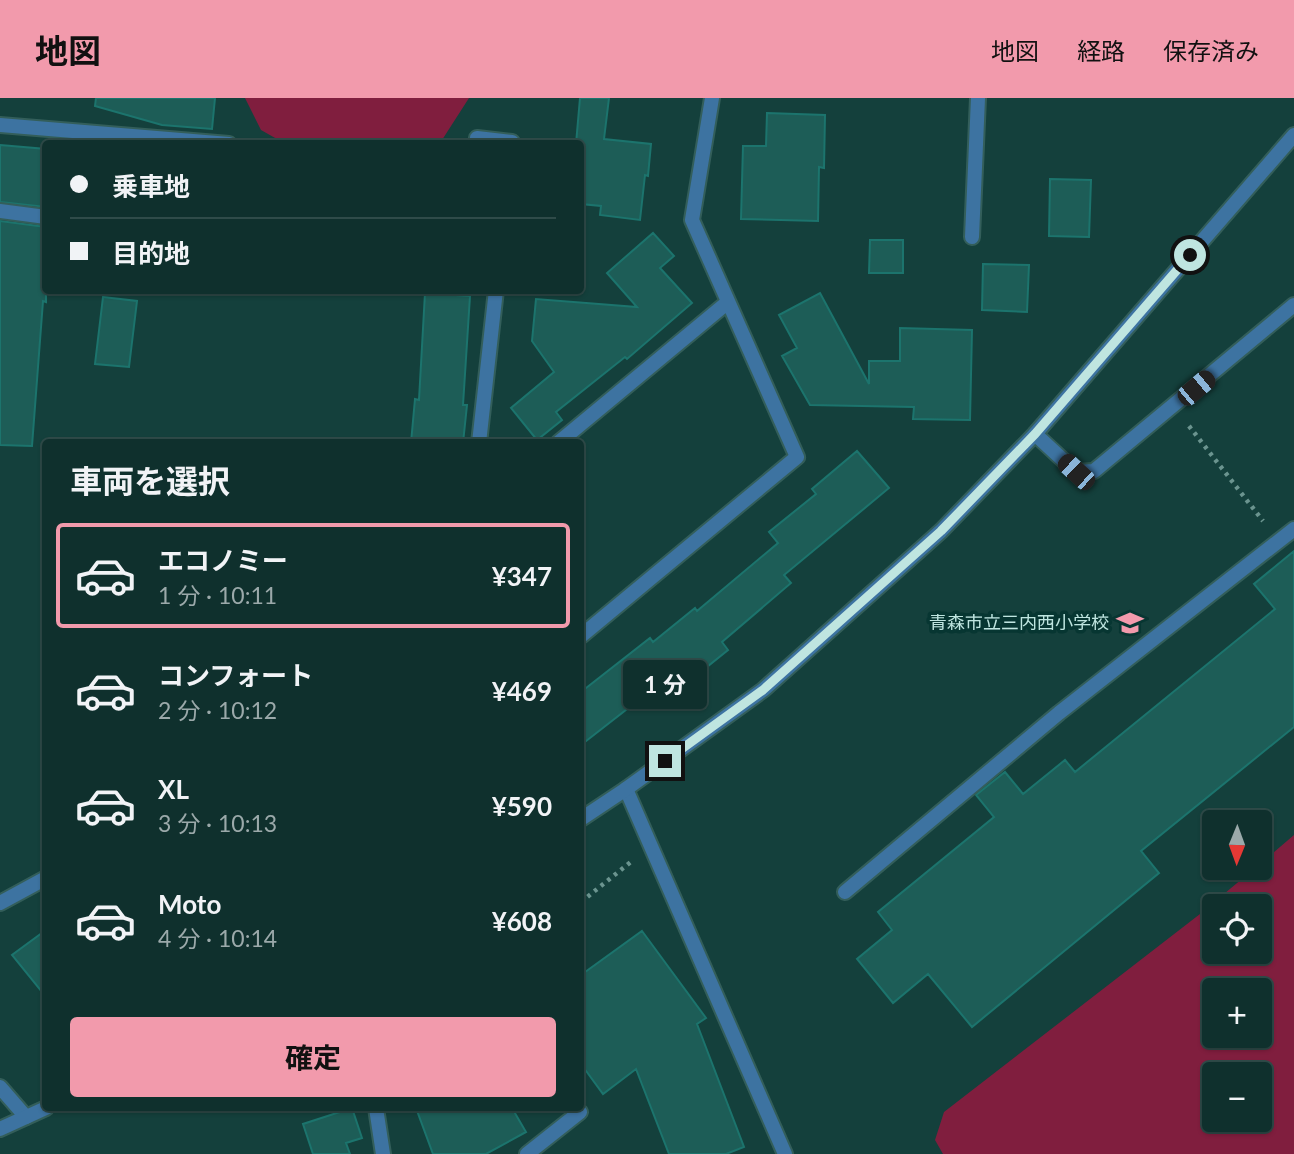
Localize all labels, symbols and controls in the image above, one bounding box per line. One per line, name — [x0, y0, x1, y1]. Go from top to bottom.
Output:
text: 地図 — [35, 30, 101, 70]
text: 地図 — [991, 36, 1039, 65]
text: 経路 — [1077, 36, 1125, 65]
text: 保存済み — [1163, 36, 1259, 65]
text: 乗車地 — [112, 170, 190, 202]
text: 目的地 — [112, 237, 190, 269]
route start — [1174, 239, 1206, 271]
car — [1174, 366, 1219, 410]
car — [1054, 450, 1099, 494]
text: 車両を選択 — [70, 461, 230, 500]
icon: car — [74, 544, 137, 607]
text: エコノミー — [158, 544, 288, 576]
text: ¥347 — [492, 560, 552, 592]
text: 1 分 · 10:11 — [158, 581, 277, 609]
school or university icon: 青森市立三内西小学校 — [1115, 608, 1145, 638]
place label: 青森市立三内西小学校 — [929, 611, 1109, 633]
icon: car — [74, 659, 137, 722]
text: コンフォート — [158, 659, 313, 691]
callout: 1 分 — [623, 660, 707, 708]
text: 1 分 — [644, 670, 686, 698]
text: ¥469 — [492, 675, 552, 707]
text: 2 分 · 10:12 — [158, 696, 277, 724]
route end — [649, 745, 681, 777]
text: XL — [158, 773, 189, 805]
icon: car — [74, 774, 137, 837]
text: ¥590 — [492, 790, 552, 822]
text: 3 分 · 10:13 — [158, 809, 277, 837]
north arrow — [1202, 810, 1272, 880]
map controls — [1202, 810, 1272, 1132]
text: Moto — [158, 888, 221, 920]
icon: car — [74, 889, 137, 952]
button: locate — [1202, 894, 1272, 964]
text: ¥608 — [492, 905, 552, 937]
text: 4 分 · 10:14 — [158, 924, 277, 952]
button: + — [1202, 978, 1272, 1048]
button: 確定 — [70, 1017, 556, 1097]
button: − — [1202, 1062, 1272, 1132]

